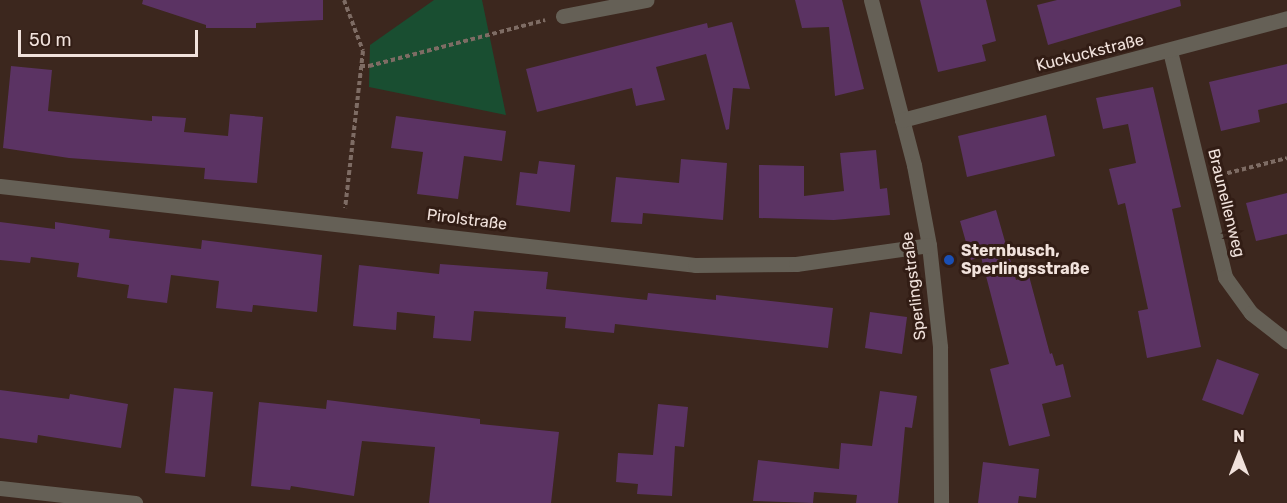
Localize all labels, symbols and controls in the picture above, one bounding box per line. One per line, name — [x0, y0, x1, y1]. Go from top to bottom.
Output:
scale bar — [21, 18, 201, 56]
text: 50 m — [29, 29, 72, 51]
street label: Kuckuckstraße — [1034, 30, 1146, 76]
street label: Braunellenweg — [1203, 147, 1249, 259]
street label: Pirolstraße — [426, 206, 508, 234]
street label: Sperlingstraße — [898, 231, 930, 341]
place label: Sternbusch, Sperlingsstraße — [961, 241, 1089, 279]
marker: Sternbusch, Sperlingsstraße — [942, 253, 956, 267]
north arrow — [1209, 425, 1269, 485]
text: N — [1233, 427, 1245, 446]

